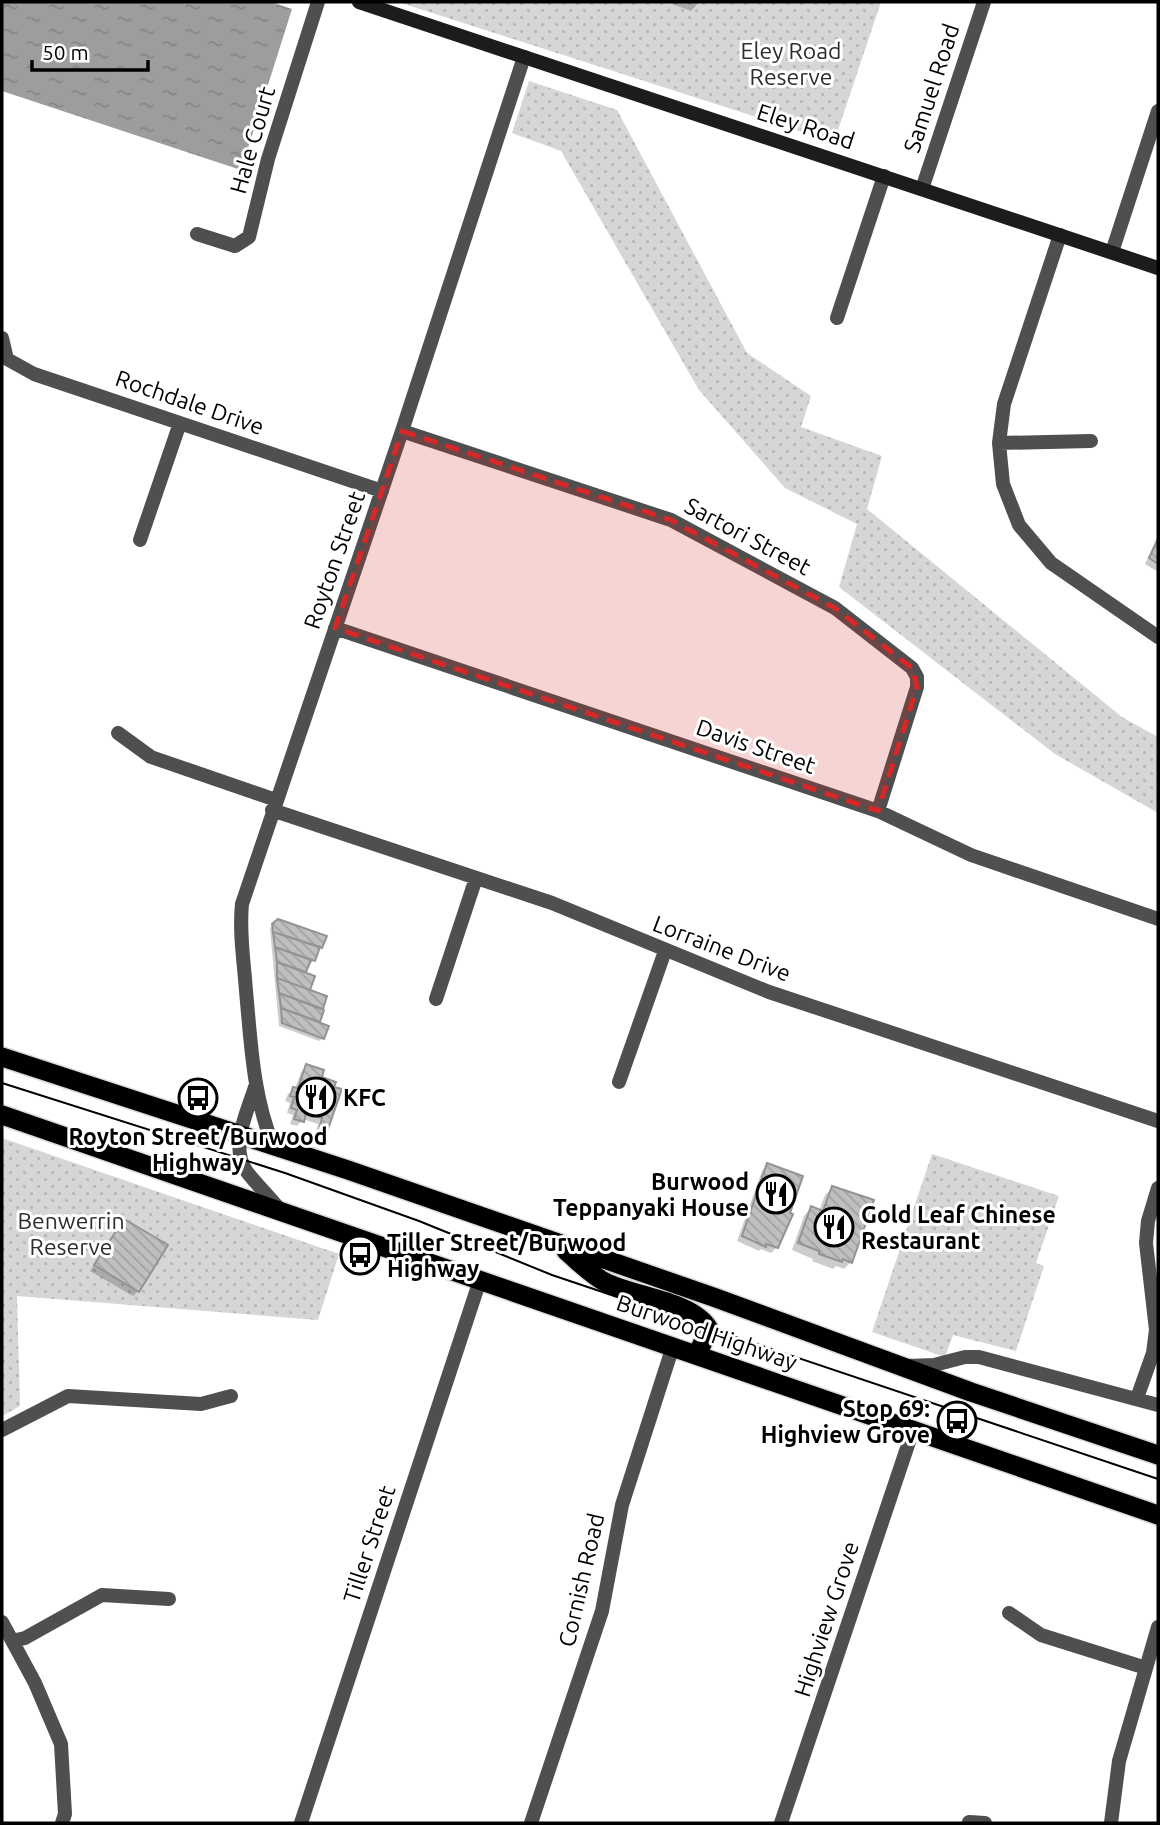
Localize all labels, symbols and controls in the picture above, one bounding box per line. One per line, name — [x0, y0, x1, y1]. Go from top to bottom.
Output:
street label: Samuel Road — [898, 20, 964, 156]
scale bar — [32, 28, 147, 72]
park label: Eley Road Reserve — [741, 38, 842, 89]
text: 50 m — [42, 40, 89, 64]
street label: Hale Court — [225, 84, 279, 196]
street label: Eley Road — [754, 99, 858, 153]
street label: Rochdale Drive — [113, 365, 267, 439]
street label: Royton Street — [299, 488, 369, 632]
street label: Sartori Street — [681, 492, 815, 580]
street label: Davis Street — [693, 714, 819, 778]
street label: Lorraine Drive — [650, 910, 794, 986]
restaurant icon: KFC — [295, 1076, 337, 1118]
bus stop icon: Royton Street/Burwood Highway — [177, 1077, 219, 1119]
place label: KFC — [343, 1085, 386, 1110]
place label: Royton Street/Burwood Highway — [68, 1124, 328, 1175]
place label: Burwood Teppanyaki House — [553, 1169, 749, 1220]
restaurant icon: Burwood Teppanyaki House — [755, 1173, 797, 1215]
place label: Gold Leaf Chinese Restaurant — [861, 1202, 1056, 1253]
restaurant icon: Gold Leaf Chinese Restaurant — [813, 1206, 855, 1248]
park label: Benwerrin Reserve — [17, 1208, 125, 1259]
place label: Tiller Street/Burwood Highway — [387, 1230, 626, 1281]
bus stop icon: Tiller Street/Burwood Highway — [339, 1234, 381, 1276]
street label: Burwood Highway — [614, 1289, 800, 1375]
place label: Stop 69: Highview Grove — [761, 1396, 930, 1447]
bus stop icon: Stop 69: Highview Grove — [936, 1400, 978, 1442]
street label: Tiller Street — [338, 1482, 400, 1606]
street label: Cornish Road — [553, 1511, 609, 1649]
street label: Highview Grove — [789, 1538, 863, 1700]

